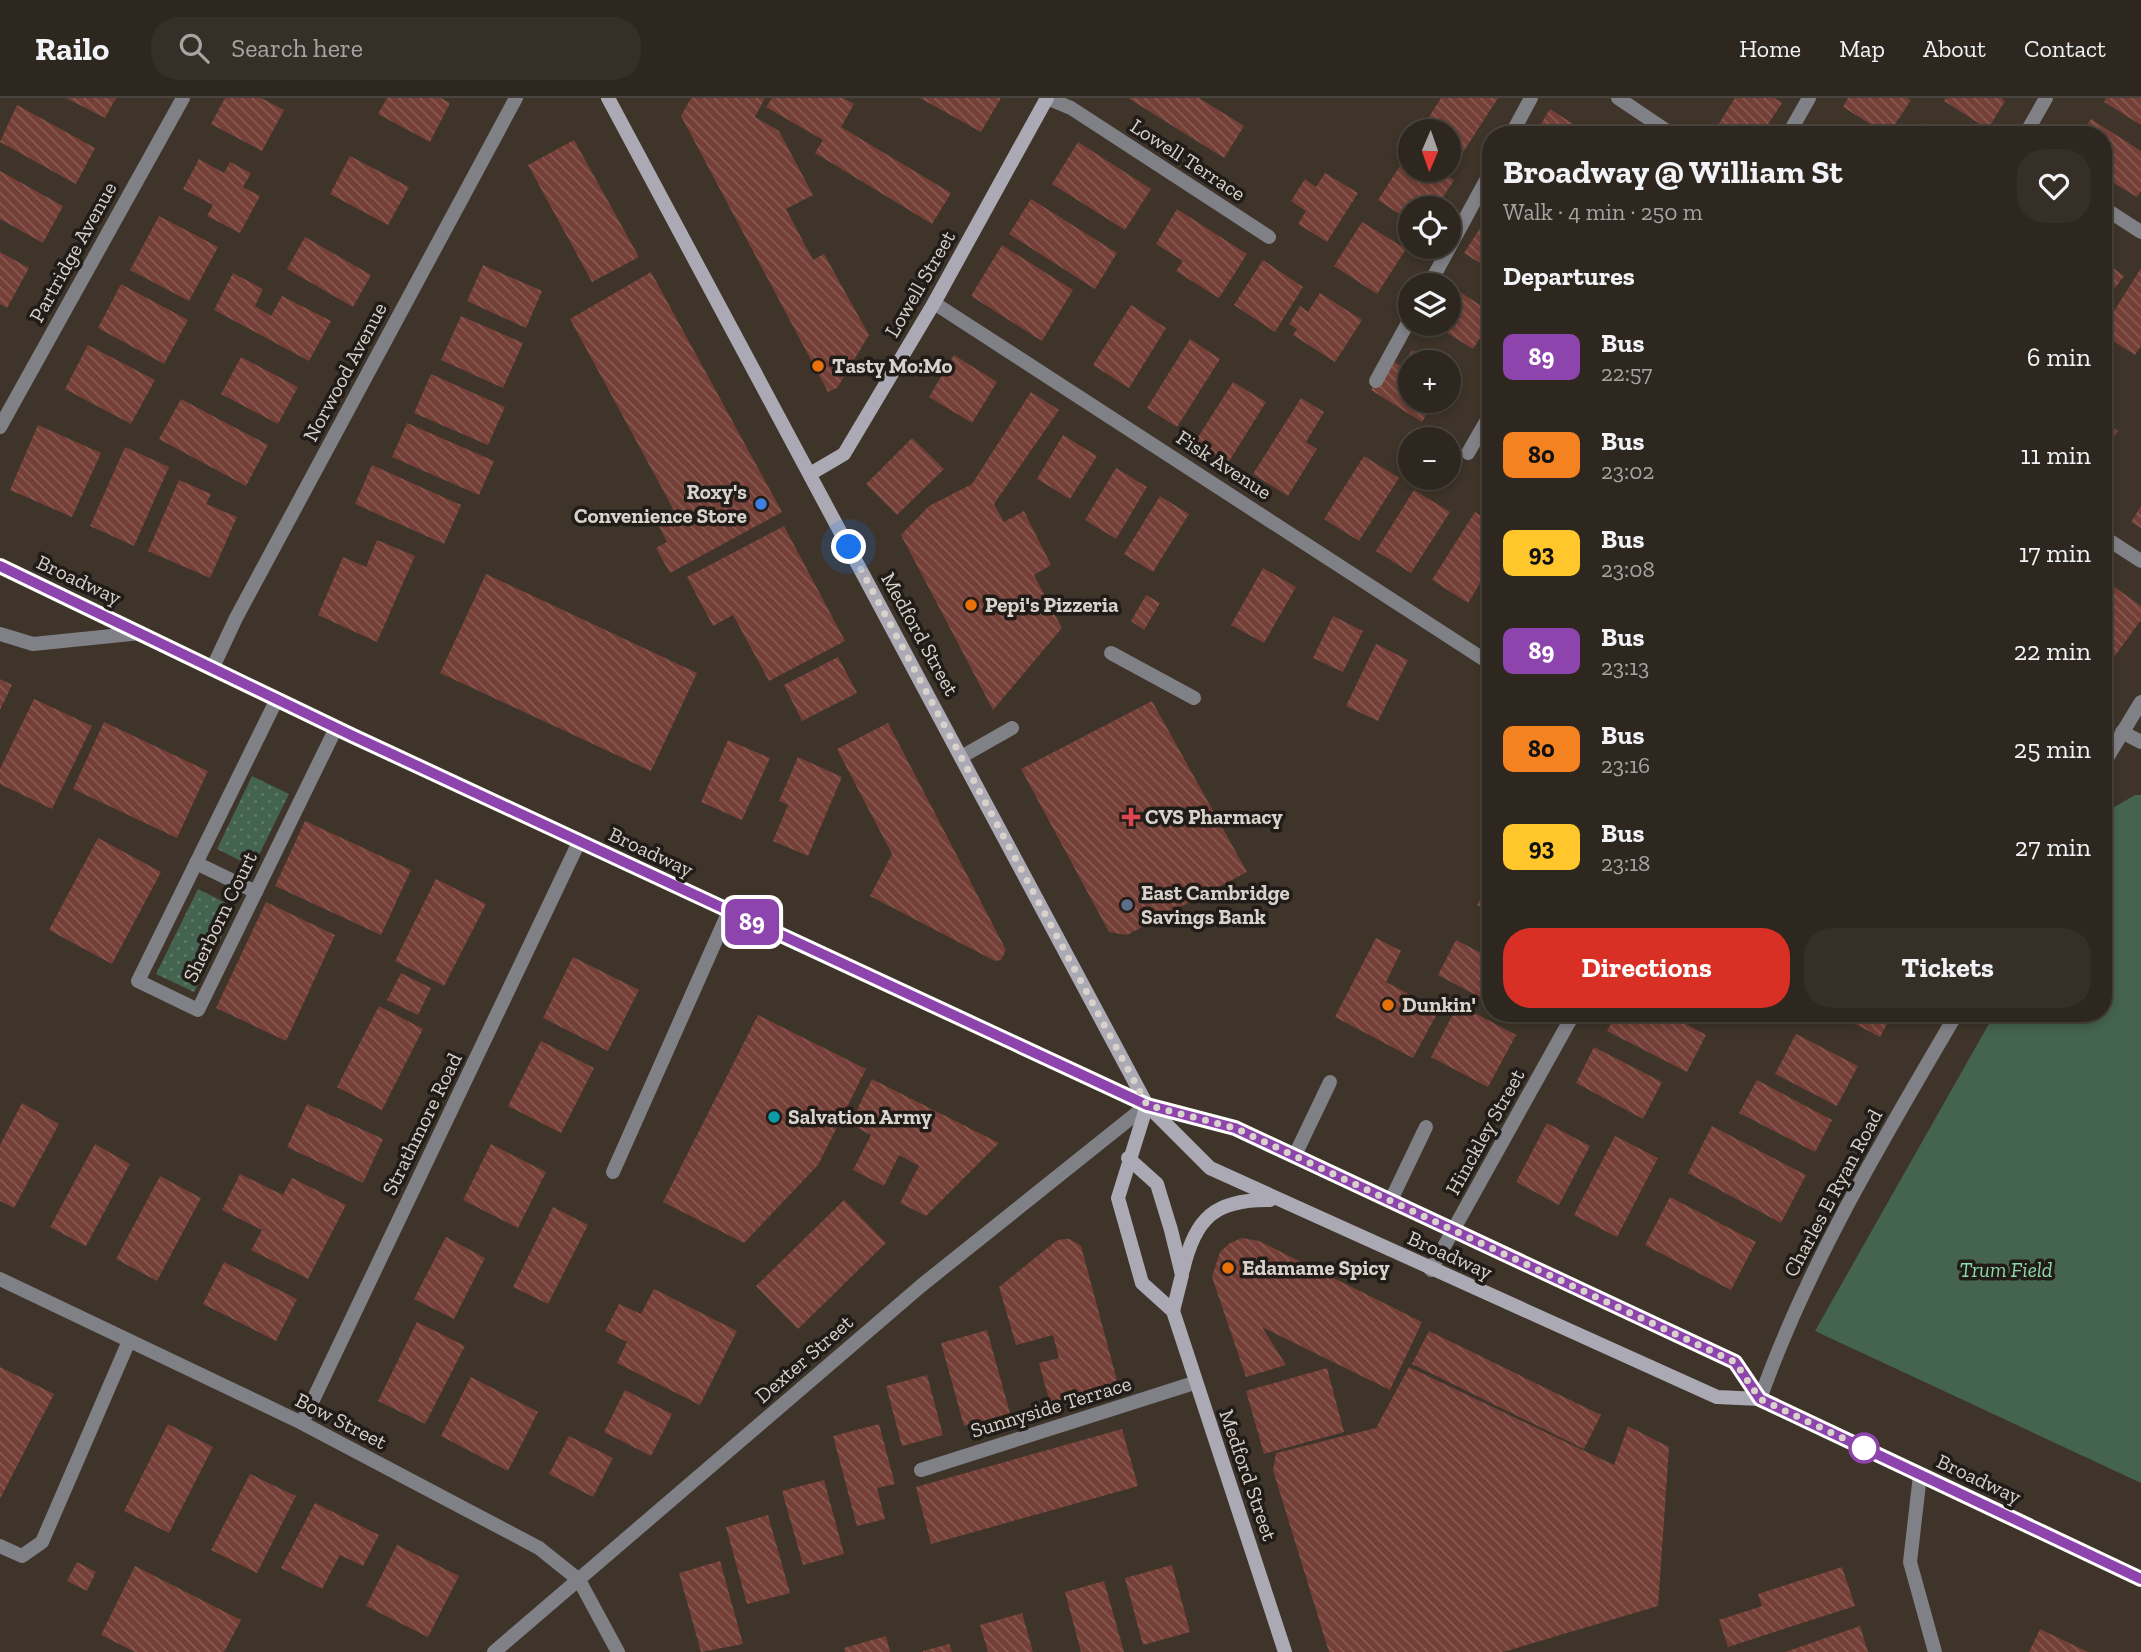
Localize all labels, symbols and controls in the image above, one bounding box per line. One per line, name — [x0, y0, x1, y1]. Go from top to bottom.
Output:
search box — [151, 17, 641, 80]
text: Railo — [35, 29, 109, 68]
icon: search — [175, 29, 213, 67]
text: Search here — [231, 32, 363, 64]
text: Home — [1739, 34, 1801, 63]
text: Map — [1839, 34, 1885, 63]
text: About — [1923, 34, 1986, 63]
text: Contact — [2024, 34, 2106, 63]
street label: Lowell Terrace — [1126, 113, 1251, 206]
north arrow — [1398, 119, 1461, 182]
map controls — [1398, 119, 1461, 490]
button: heart — [2017, 149, 2091, 223]
text: Broadway @ William St — [1503, 152, 1843, 191]
street label: Partridge Avenue — [24, 177, 122, 326]
button: locate — [1398, 196, 1461, 259]
text: Walk · 4 min · 250 m — [1503, 198, 1703, 226]
street label: Lowell Street — [879, 226, 960, 342]
text: Departures — [1503, 260, 1635, 292]
button: layers — [1398, 273, 1461, 336]
street label: Norwood Avenue — [297, 298, 392, 446]
text: Bus — [1601, 327, 1644, 359]
text: 6 min — [2027, 341, 2091, 373]
text: 89 — [1529, 342, 1554, 371]
button: + — [1398, 350, 1461, 413]
place label: Tasty Mo:Mo — [832, 353, 953, 378]
marker: Tasty Mo:Mo — [810, 358, 826, 374]
text: 22:57 — [1601, 359, 1652, 387]
street label: Fisk Avenue — [1172, 425, 1277, 505]
text: Bus — [1601, 425, 1644, 457]
button: − — [1398, 427, 1461, 490]
text: 11 min — [2020, 439, 2091, 471]
text: 80 — [1528, 440, 1555, 469]
text: 23:02 — [1601, 457, 1654, 485]
place label: Roxy's Convenience Store — [574, 479, 747, 528]
marker: Roxy's Convenience Store — [753, 496, 769, 512]
text: Bus — [1601, 523, 1644, 555]
your location — [831, 529, 866, 564]
text: 17 min — [2019, 537, 2091, 569]
text: 93 — [1529, 538, 1554, 567]
street label: Broadway — [33, 549, 126, 610]
text: 23:08 — [1601, 555, 1655, 583]
street label: Medford Street — [876, 568, 965, 700]
place label: Pepi's Pizzeria — [985, 592, 1119, 617]
marker: Pepi's Pizzeria — [963, 597, 979, 613]
text: Bus — [1601, 621, 1644, 653]
text: 22 min — [2014, 635, 2091, 667]
text: 89 — [1529, 636, 1554, 665]
text: 23:13 — [1601, 653, 1649, 681]
text: Bus — [1601, 719, 1644, 751]
text: 25 min — [2014, 733, 2091, 765]
text: 80 — [1528, 734, 1555, 763]
text: 23:16 — [1601, 751, 1650, 779]
place label: CVS Pharmacy — [1145, 804, 1283, 829]
marker: CVS Pharmacy — [1123, 809, 1139, 825]
text: Bus — [1601, 817, 1644, 849]
street label: Broadway — [605, 821, 698, 882]
text: 27 min — [2015, 831, 2091, 863]
text: 93 — [1529, 832, 1554, 861]
street label: Sherborn Court — [177, 847, 262, 986]
text: 23:18 — [1601, 849, 1650, 877]
place label: East Cambridge Savings Bank — [1141, 880, 1290, 929]
marker: East Cambridge Savings Bank — [1119, 897, 1135, 913]
line badge: 89 — [720, 899, 784, 945]
text: 89 — [739, 907, 765, 936]
button: Directions — [1503, 928, 1790, 1008]
button: Tickets — [1804, 928, 2091, 1008]
place label: Dunkin' — [1402, 992, 1476, 1017]
marker: Dunkin' — [1380, 997, 1396, 1013]
street label: Strathmore Road — [376, 1048, 467, 1199]
street label: Hinckley Street — [1440, 1064, 1529, 1199]
place label: Salvation Army — [788, 1104, 932, 1129]
street label: Charles E Ryan Road — [1778, 1104, 1888, 1281]
marker: Salvation Army — [766, 1109, 782, 1125]
street label: Broadway — [1404, 1225, 1497, 1284]
place label: Edamame Spicy — [1242, 1255, 1390, 1280]
park label: Trum Field — [1959, 1257, 2053, 1282]
marker: Edamame Spicy — [1220, 1260, 1236, 1276]
street label: Dexter Street — [750, 1309, 858, 1408]
street label: Sunnyside Terrace — [967, 1370, 1134, 1443]
street label: Bow Street — [291, 1387, 391, 1454]
street label: Medford Street — [1214, 1406, 1283, 1544]
unlabelled marker — [1849, 1433, 1879, 1463]
street label: Broadway — [1933, 1448, 2026, 1509]

